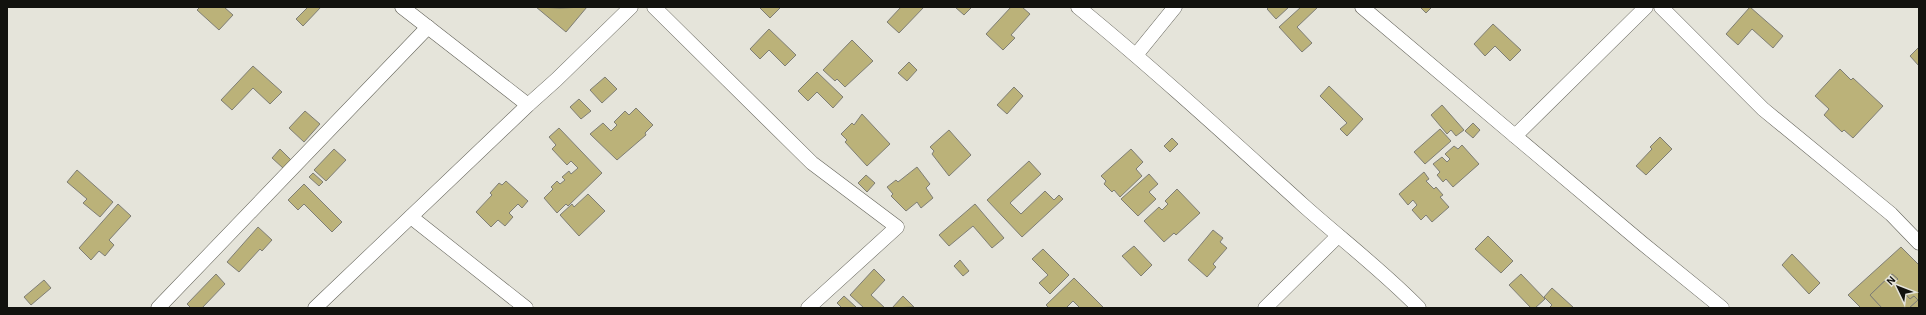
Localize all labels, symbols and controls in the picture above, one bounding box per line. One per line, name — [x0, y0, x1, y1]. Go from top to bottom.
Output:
north arrow — [1878, 267, 1918, 307]
text: N — [1884, 274, 1898, 287]

